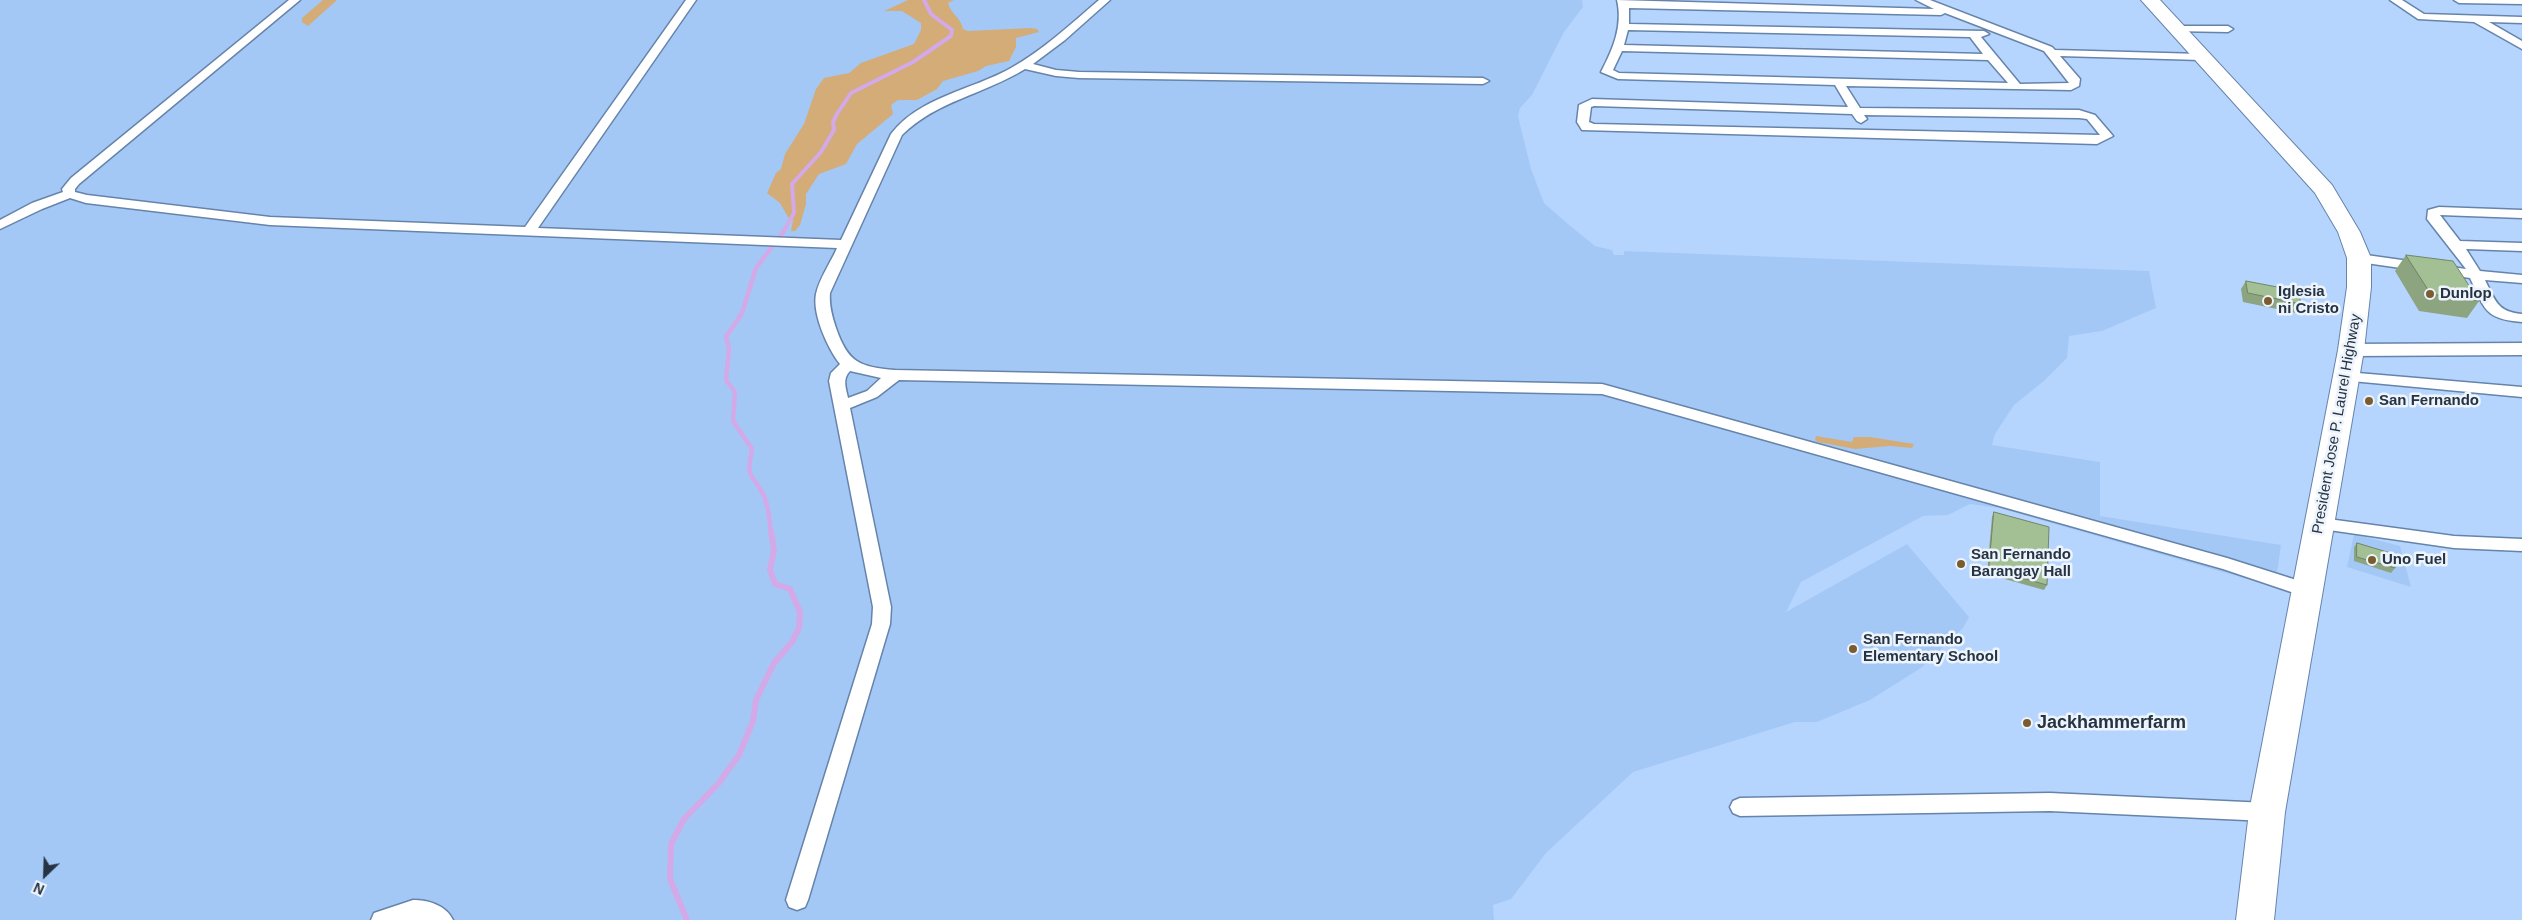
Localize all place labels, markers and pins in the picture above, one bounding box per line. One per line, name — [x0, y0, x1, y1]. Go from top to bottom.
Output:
place label: Iglesia ni Cristo — [2278, 283, 2339, 318]
place label: Dunlop — [2440, 285, 2492, 303]
marker: Dunlop — [2424, 288, 2436, 300]
marker: Iglesia ni Cristo — [2262, 295, 2274, 307]
place label: San Fernando — [2379, 392, 2479, 410]
marker: San Fernando — [2363, 395, 2375, 407]
place label: San Fernando Barangay Hall — [1971, 546, 2071, 581]
place label: Uno Fuel — [2382, 551, 2446, 569]
marker: Uno Fuel — [2366, 554, 2378, 566]
marker: San Fernando Barangay Hall — [1955, 558, 1967, 570]
place label: San Fernando Elementary School — [1863, 631, 1998, 666]
marker: San Fernando Elementary School — [1847, 643, 1859, 655]
place label: Jackhammerfarm — [2037, 712, 2186, 734]
marker: Jackhammerfarm — [2021, 717, 2033, 729]

